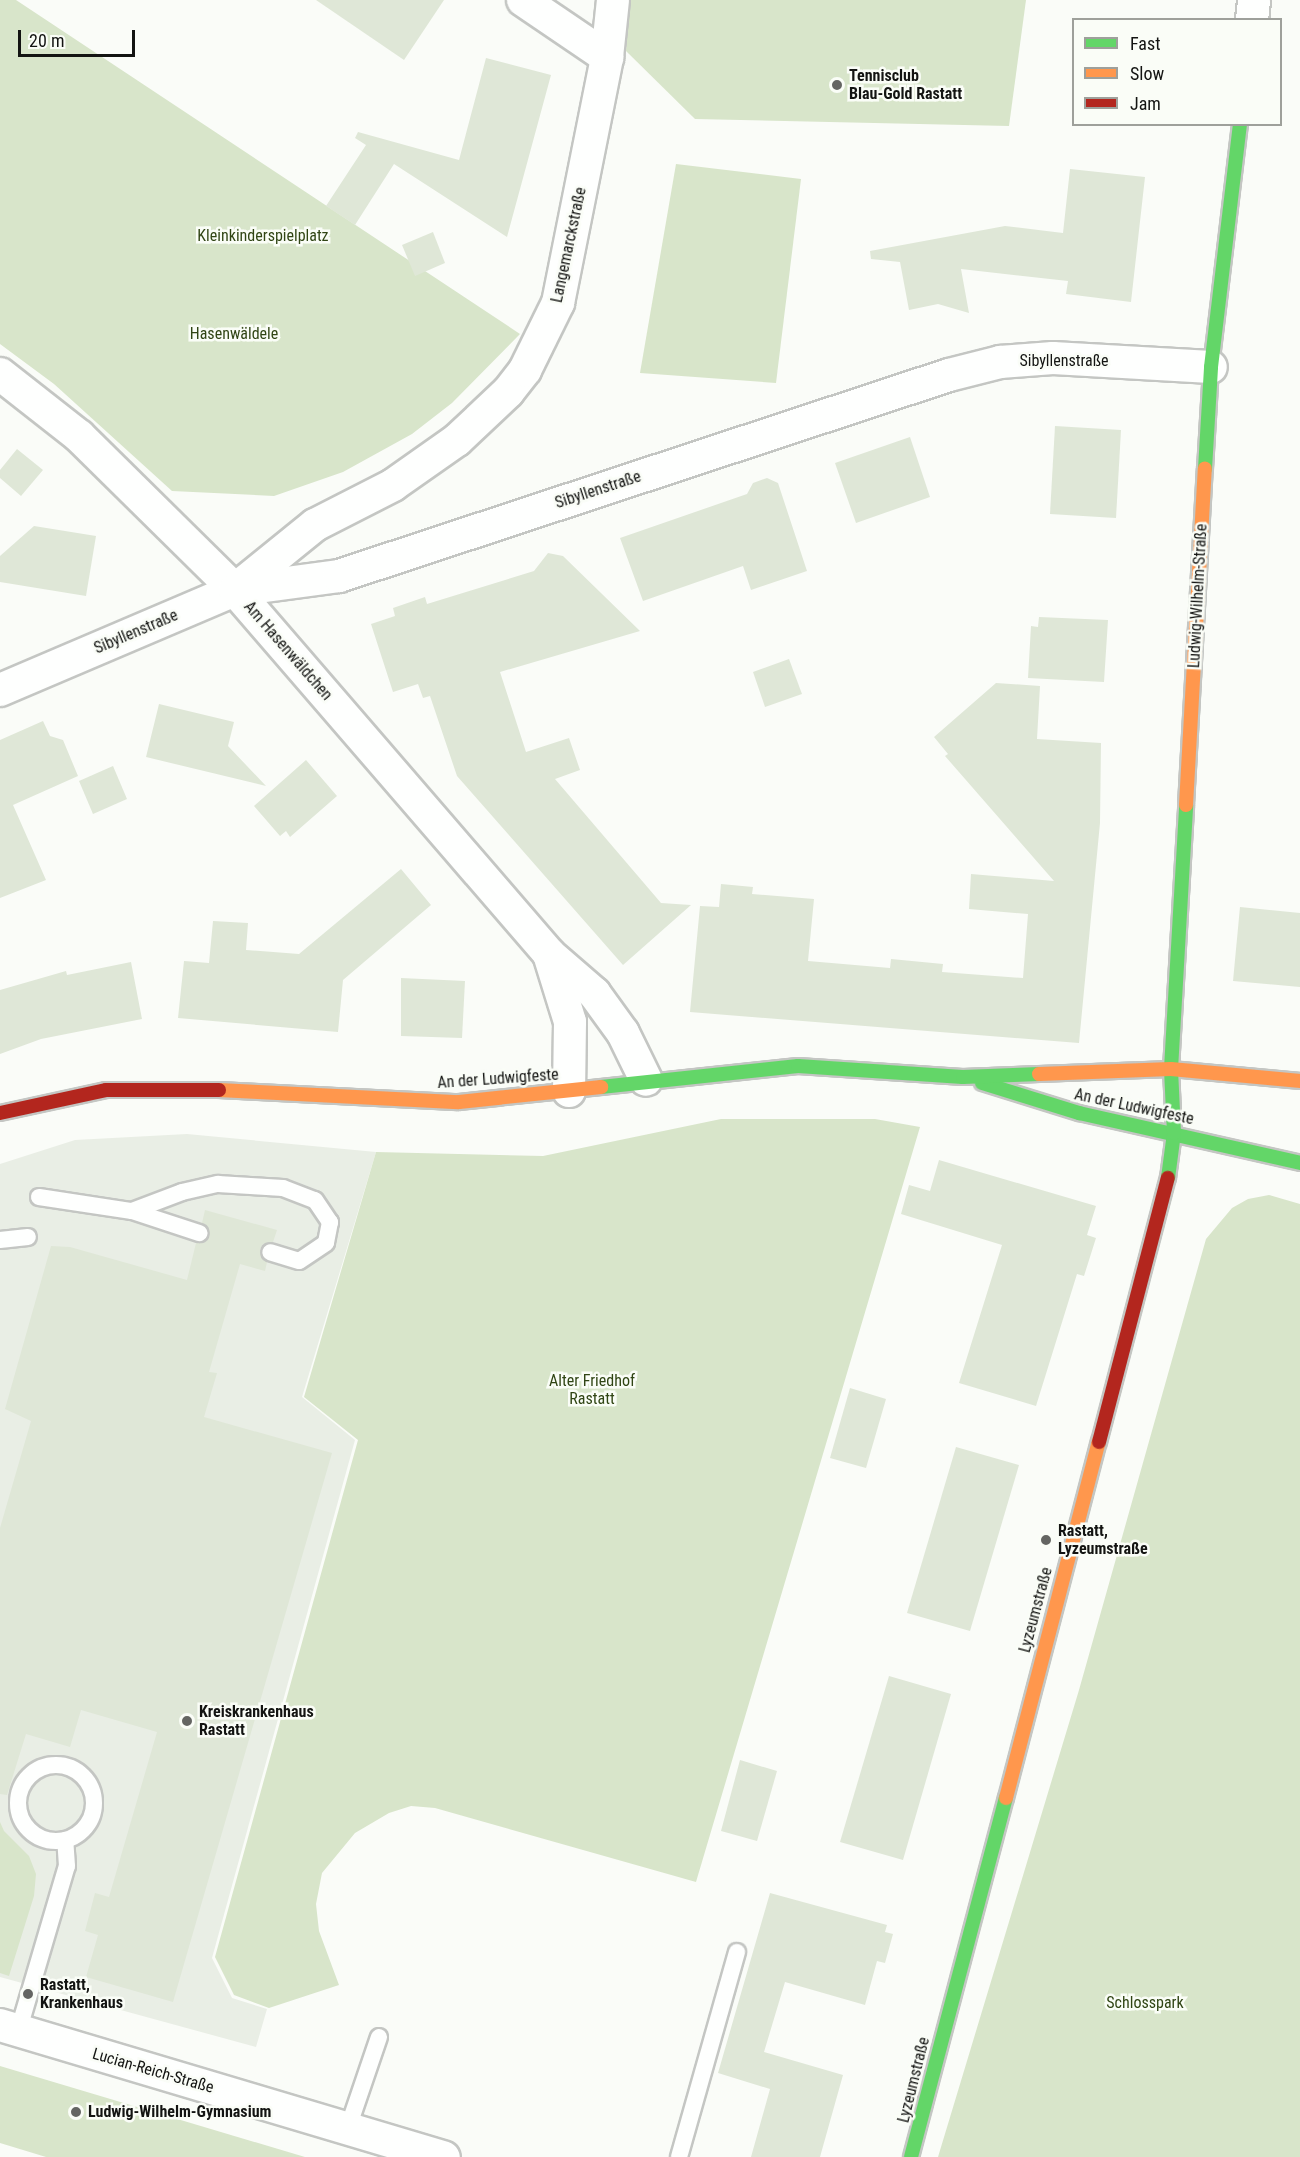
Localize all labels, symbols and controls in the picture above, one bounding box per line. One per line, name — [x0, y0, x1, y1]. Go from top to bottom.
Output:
scale bar — [21, 18, 138, 56]
legend — [1072, 18, 1282, 126]
text: 20 m — [29, 30, 64, 51]
text: Fast — [1130, 33, 1161, 54]
text: Slow — [1130, 63, 1164, 84]
place label: Tennisclub Blau-Gold Rastatt — [849, 66, 962, 104]
marker: Tennisclub Blau-Gold Rastatt — [830, 78, 844, 92]
text: Jam — [1130, 93, 1161, 114]
street label: Langemarckstraße — [547, 186, 591, 304]
park label: Kleinkinderspielplatz — [197, 226, 329, 246]
park label: Hasenwäldele — [190, 324, 278, 344]
street label: Sibyllenstraße — [1019, 351, 1109, 371]
street label: Sibyllenstraße — [553, 467, 643, 513]
street label: Ludwig-Wilhelm-Straße — [1185, 523, 1211, 669]
street label: Am Hasenwäldchen — [240, 597, 336, 705]
street label: Sibyllenstraße — [91, 606, 181, 658]
street label: An der Ludwigfeste — [437, 1065, 559, 1093]
street label: An der Ludwigfeste — [1073, 1085, 1195, 1129]
park label: Alter Friedhof Rastatt — [549, 1371, 635, 1409]
place label: Rastatt, Lyzeumstraße — [1058, 1521, 1148, 1559]
marker: Rastatt, Lyzeumstraße — [1039, 1533, 1053, 1547]
street label: Lyzeumstraße — [1015, 1565, 1057, 1655]
place label: Kreiskrankenhaus Rastatt — [199, 1702, 314, 1740]
marker: Kreiskrankenhaus Rastatt — [180, 1714, 194, 1728]
place label: Rastatt, Krankenhaus — [40, 1975, 123, 2013]
marker: Rastatt, Krankenhaus — [21, 1987, 35, 2001]
park label: Schlosspark — [1106, 1993, 1184, 2013]
street label: Lyzeumstraße — [894, 2035, 934, 2125]
street label: Lucian-Reich-Straße — [90, 2045, 216, 2097]
place label: Ludwig-Wilhelm-Gymnasium — [88, 2102, 271, 2122]
marker: Ludwig-Wilhelm-Gymnasium — [69, 2105, 83, 2119]

